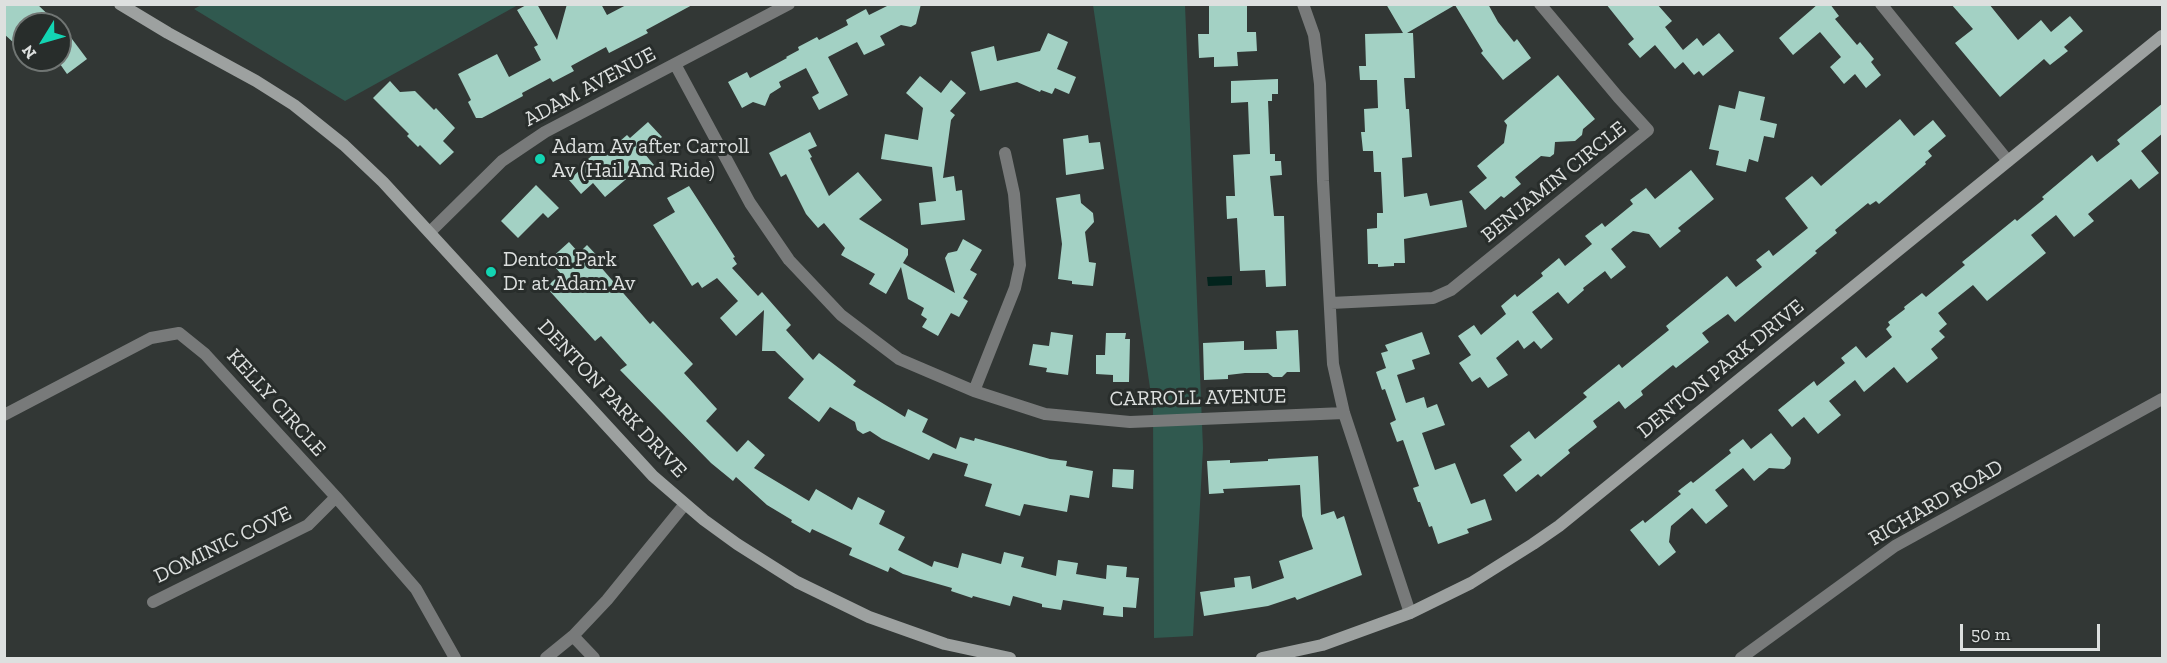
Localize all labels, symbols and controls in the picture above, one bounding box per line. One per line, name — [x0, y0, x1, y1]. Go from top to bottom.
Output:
north arrow — [12, 12, 72, 72]
text: N — [18, 41, 40, 63]
street label: ADAM AVENUE — [520, 42, 660, 132]
street label: BENJAMIN CIRCLE — [1477, 116, 1631, 248]
place label: Adam Av after Carroll Av (Hail And Ride) — [552, 134, 749, 184]
marker: Adam Av after Carroll Av (Hail And Ride) — [533, 152, 547, 166]
place label: Denton Park Dr at Adam Av — [503, 247, 635, 297]
marker: Denton Park Dr at Adam Av — [484, 265, 498, 279]
street label: DENTON PARK DRIVE — [1633, 294, 1809, 444]
street label: DENTON PARK DRIVE — [532, 315, 692, 483]
street label: KELLY CIRCLE — [221, 344, 331, 462]
street label: CARROLL AVENUE — [1109, 384, 1287, 412]
street label: RICHARD ROAD — [1864, 454, 2008, 552]
street label: DOMINIC COVE — [150, 501, 296, 589]
scale bar — [1963, 612, 2102, 650]
text: 50 m — [1971, 623, 2010, 645]

